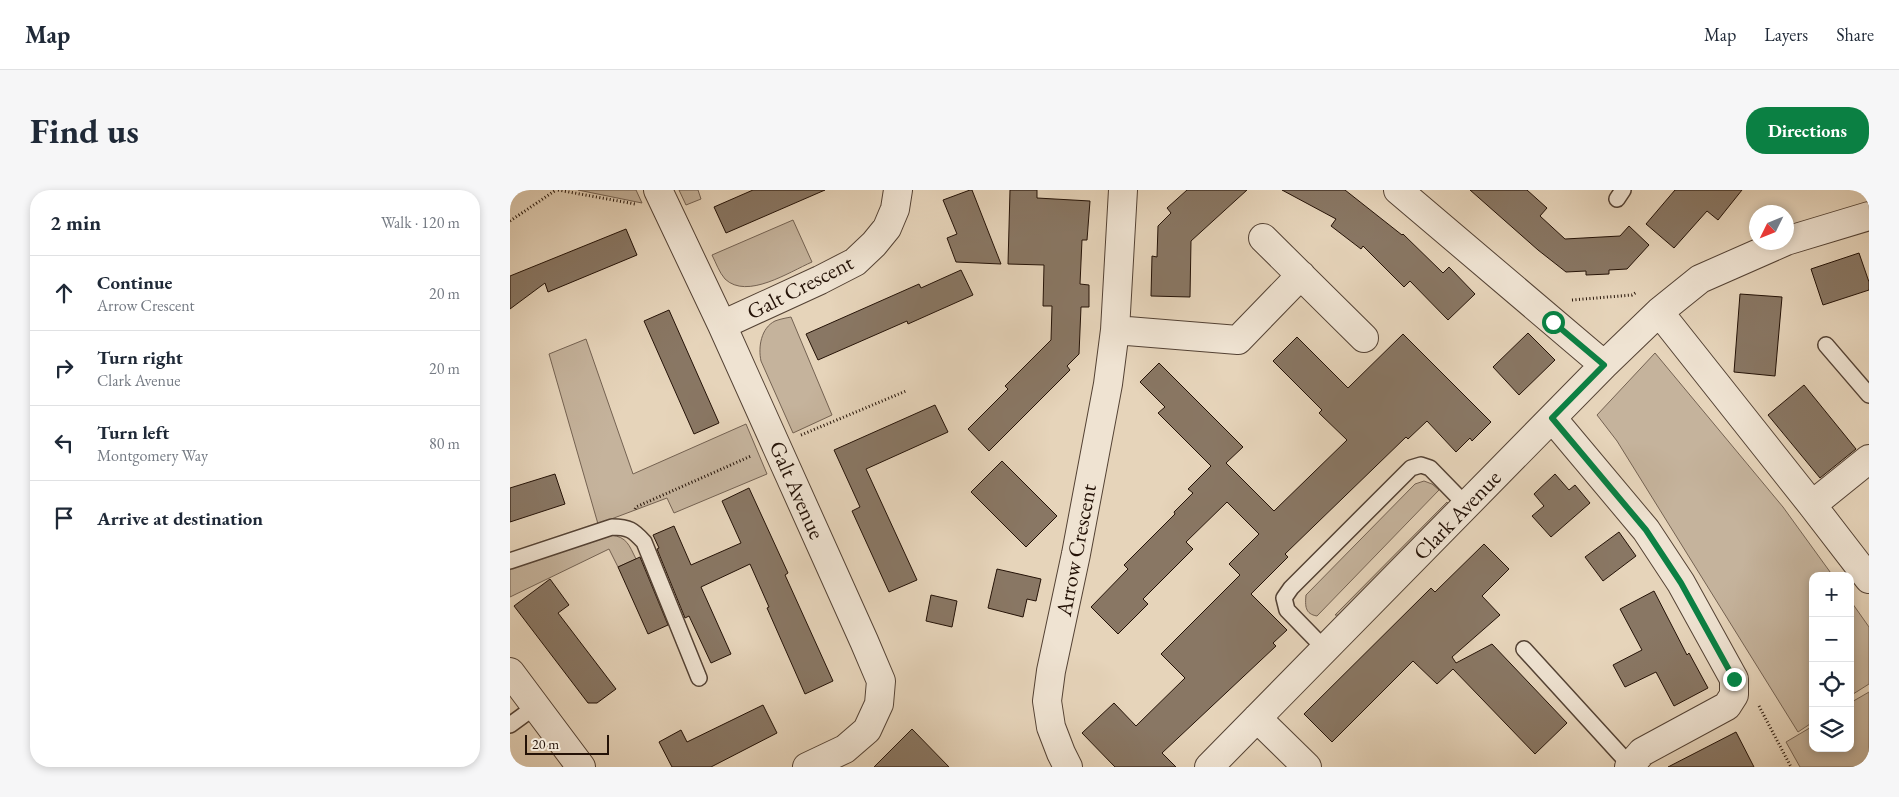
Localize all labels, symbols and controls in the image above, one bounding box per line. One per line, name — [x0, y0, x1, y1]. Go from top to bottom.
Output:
text: Map — [25, 19, 70, 50]
text: Map — [1704, 23, 1736, 46]
text: Layers — [1764, 23, 1808, 46]
text: Share — [1836, 23, 1874, 46]
button: Directions — [1746, 107, 1869, 154]
text: Find us — [30, 108, 139, 153]
north arrow — [1749, 205, 1794, 250]
text: 2 min — [50, 209, 101, 236]
text: Walk · 120 m — [381, 212, 460, 233]
street label: Galt Crescent — [742, 248, 858, 326]
text: Continue — [97, 270, 172, 295]
icon: ahead — [50, 279, 78, 307]
text: 20 m — [429, 283, 460, 304]
text: Arrow Crescent — [97, 295, 195, 316]
route start — [1542, 311, 1565, 334]
text: Turn right — [97, 345, 183, 370]
icon: right — [50, 354, 78, 382]
text: 20 m — [429, 358, 460, 379]
text: Clark Avenue — [97, 370, 181, 391]
text: Turn left — [97, 420, 169, 445]
icon: left — [50, 429, 78, 457]
text: 80 m — [429, 433, 460, 454]
street label: Galt Avenue — [762, 436, 832, 544]
text: Montgomery Way — [97, 445, 208, 466]
street label: Clark Avenue — [1407, 463, 1508, 566]
street label: Arrow Crescent — [1049, 481, 1103, 620]
icon: arrive — [50, 504, 78, 532]
text: Arrive at destination — [97, 506, 263, 531]
map controls — [1809, 572, 1854, 752]
button: + — [1809, 572, 1854, 617]
button: − — [1809, 617, 1854, 662]
button: locate — [1809, 662, 1854, 707]
route end — [1723, 668, 1746, 691]
button: layers — [1809, 707, 1854, 752]
scale bar — [525, 732, 609, 755]
text: 20 m — [532, 735, 559, 753]

